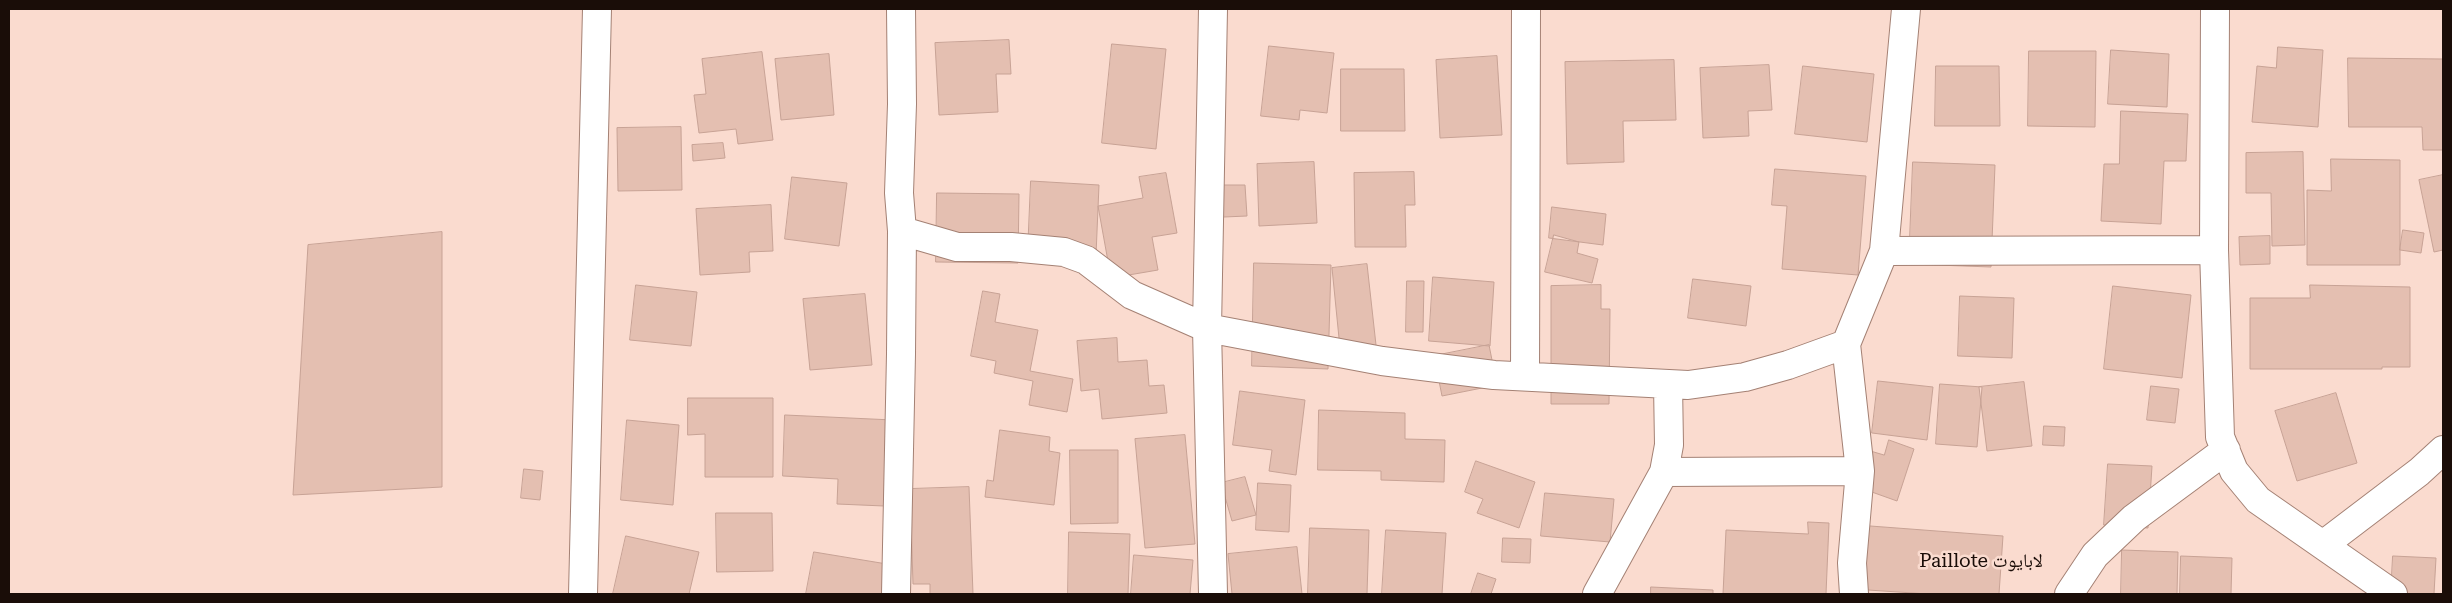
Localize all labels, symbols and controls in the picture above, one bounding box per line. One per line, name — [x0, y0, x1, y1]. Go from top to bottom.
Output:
district label: Paillote لابايوت — [1919, 550, 2043, 572]

